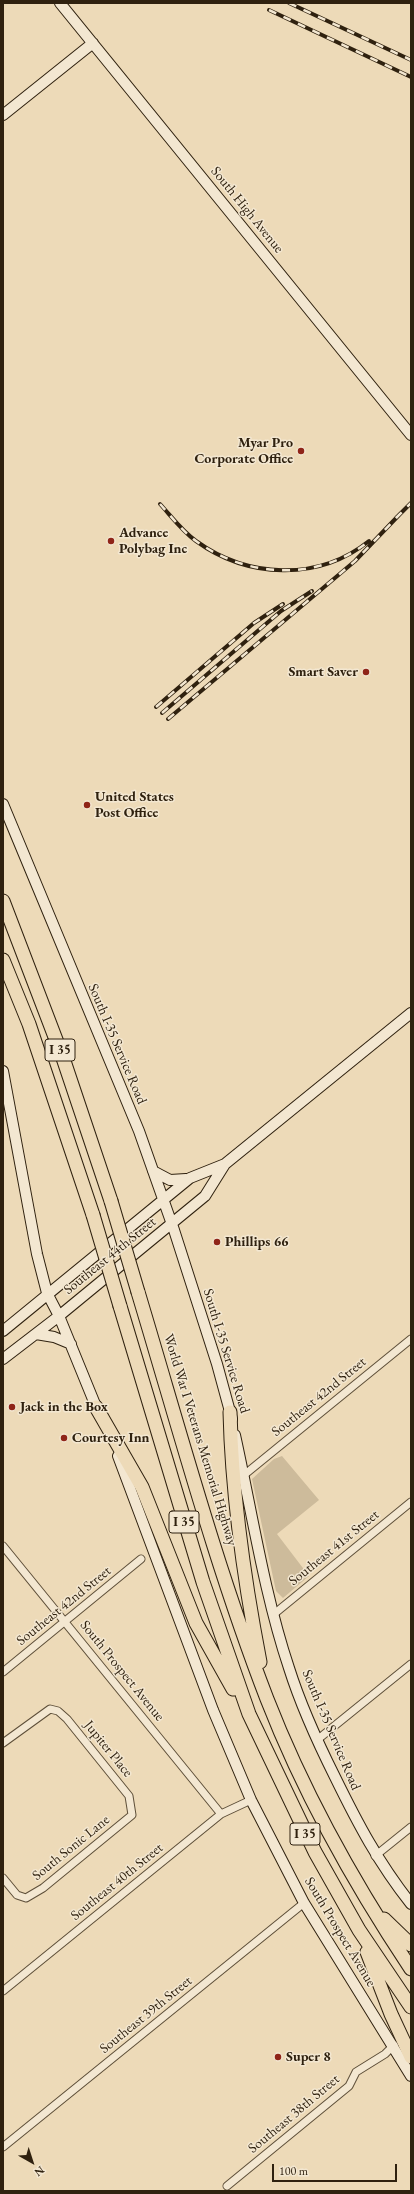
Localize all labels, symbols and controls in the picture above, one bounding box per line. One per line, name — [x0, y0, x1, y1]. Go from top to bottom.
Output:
street label: South High Avenue — [207, 163, 287, 257]
place label: Myar Pro Corporate Office — [194, 435, 293, 468]
marker: Myar Pro Corporate Office — [296, 446, 306, 456]
place label: Advance Polybag Inc — [119, 525, 187, 558]
marker: Advance Polybag Inc — [106, 536, 116, 546]
place label: Smart Saver — [288, 664, 358, 680]
marker: Smart Saver — [361, 667, 371, 677]
place label: United States Post Office — [95, 789, 174, 822]
marker: United States Post Office — [82, 800, 92, 810]
street label: South I-35 Service Road — [84, 981, 150, 1107]
road number: I 35 — [45, 1039, 75, 1061]
street label: Southeast 44th Street — [60, 1214, 160, 1298]
place label: Phillips 66 — [225, 1234, 288, 1250]
marker: Phillips 66 — [212, 1237, 222, 1247]
street label: South I-35 Service Road — [199, 1287, 253, 1415]
street label: World War I Veterans Memorial Highway — [160, 1332, 240, 1548]
street label: Southeast 42nd Street — [268, 1354, 370, 1440]
place label: Jack in the Box — [20, 1399, 108, 1415]
marker: Jack in the Box — [7, 1402, 17, 1412]
place label: Courtesy Inn — [72, 1430, 150, 1446]
marker: Courtesy Inn — [59, 1433, 69, 1443]
street label: Southeast 41st Street — [286, 1507, 382, 1589]
road number: I 35 — [169, 1511, 199, 1533]
street label: Southeast 42nd Street — [13, 1563, 115, 1649]
street label: South Prospect Avenue — [76, 1617, 168, 1725]
street label: South I-35 Service Road — [298, 1667, 364, 1793]
street label: Jupiter Place — [80, 1717, 136, 1781]
street label: South Sonic Lane — [29, 1812, 113, 1884]
road number: I 35 — [290, 1823, 320, 1845]
street label: Southeast 40th Street — [67, 1840, 167, 1924]
street label: South Prospect Avenue — [301, 1874, 379, 1990]
street label: Southeast 39th Street — [96, 1973, 196, 2057]
place label: Super 8 — [286, 2049, 331, 2065]
marker: Super 8 — [273, 2052, 283, 2062]
street label: Southeast 38th Street — [245, 2071, 343, 2157]
north arrow — [12, 2142, 52, 2182]
scale bar — [274, 2156, 399, 2182]
text: N — [32, 2163, 47, 2180]
text: 100 m — [279, 2163, 308, 2179]

